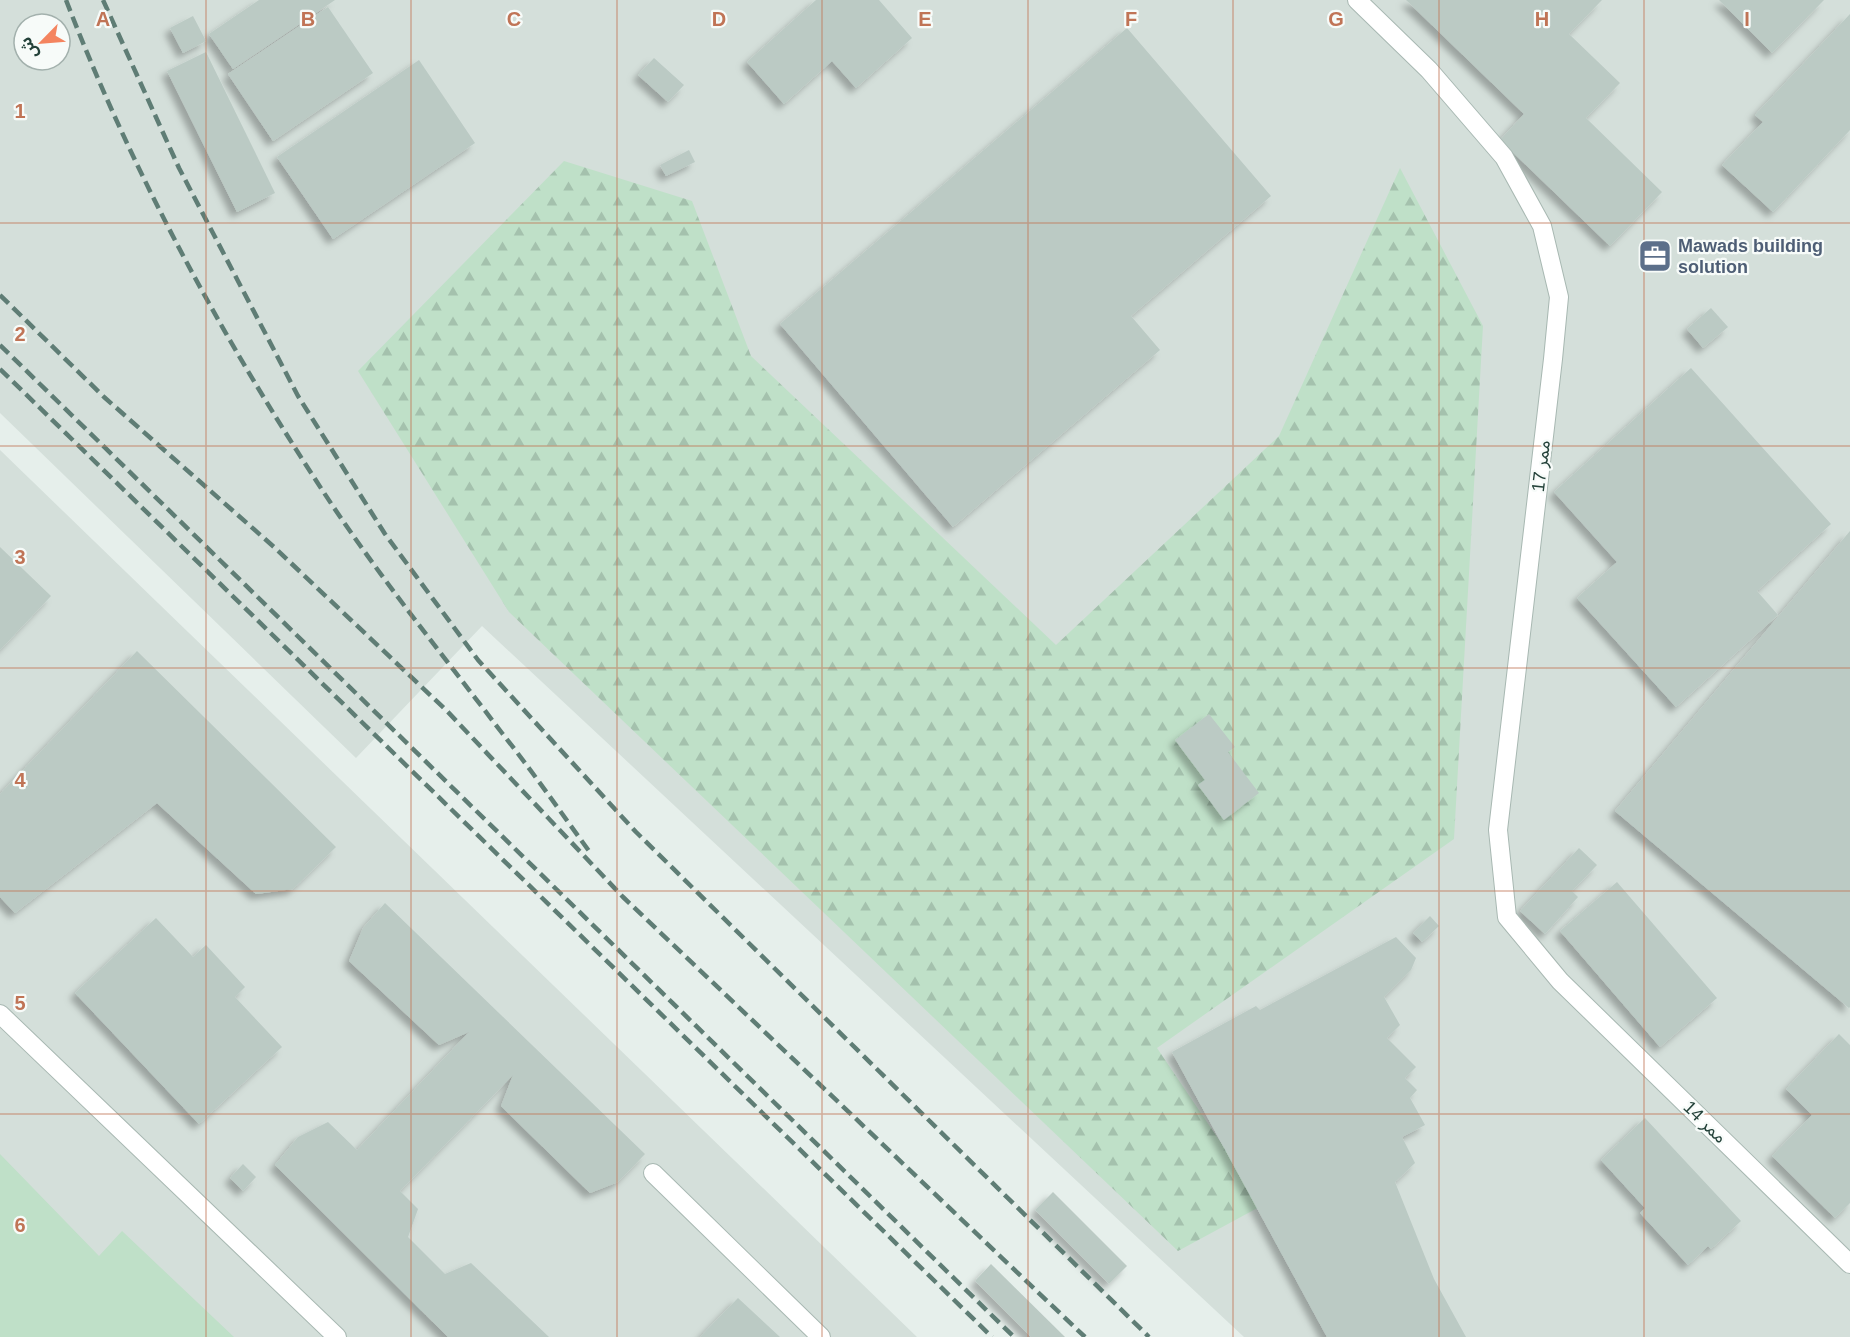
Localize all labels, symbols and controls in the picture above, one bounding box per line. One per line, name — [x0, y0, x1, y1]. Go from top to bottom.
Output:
text: A — [96, 8, 110, 30]
text: B — [301, 8, 315, 30]
text: C — [507, 8, 521, 30]
text: D — [712, 8, 726, 30]
text: E — [918, 8, 932, 30]
text: F — [1125, 8, 1137, 30]
text: G — [1328, 8, 1344, 30]
text: H — [1535, 8, 1549, 30]
text: I — [1744, 8, 1750, 30]
north arrow — [12, 12, 72, 72]
text: ش — [16, 34, 42, 62]
text: 1 — [14, 100, 26, 122]
place label: Mawads building solution — [1678, 236, 1823, 277]
office icon: Mawads building solution — [1637, 238, 1673, 274]
text: 2 — [14, 323, 26, 345]
street label: ممر 17 — [1528, 439, 1555, 493]
text: 3 — [14, 546, 26, 568]
text: 4 — [14, 769, 26, 791]
text: 5 — [14, 992, 26, 1014]
street label: ممر 14 — [1679, 1097, 1731, 1148]
text: 6 — [14, 1214, 26, 1236]

